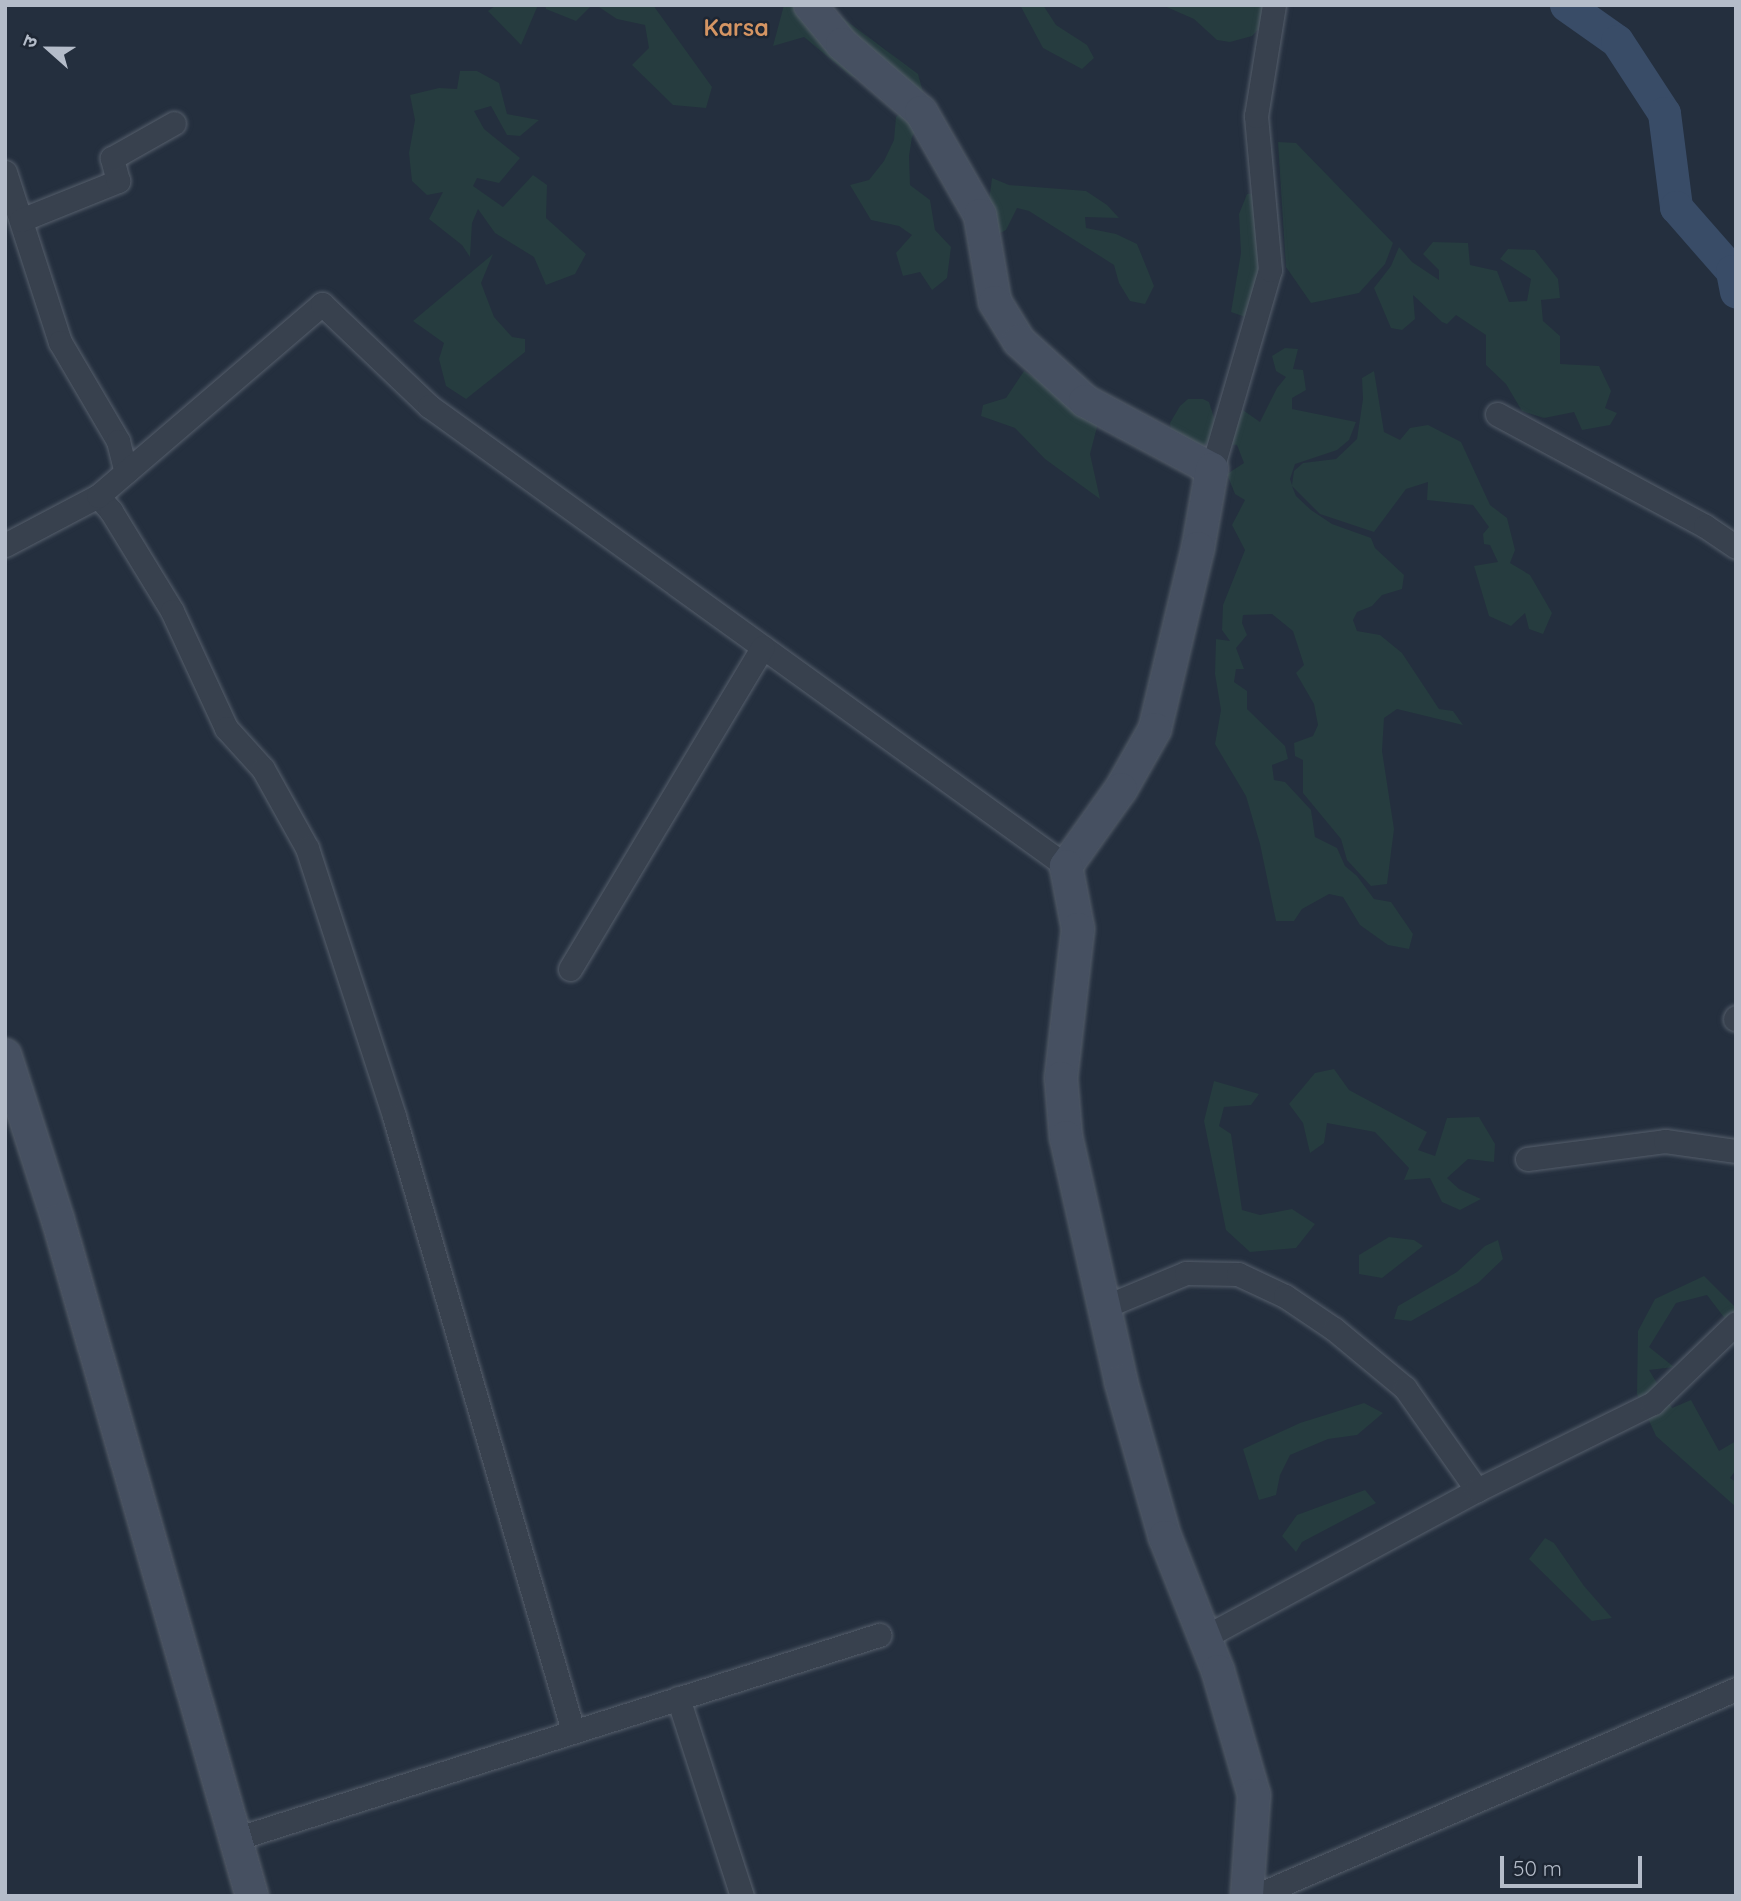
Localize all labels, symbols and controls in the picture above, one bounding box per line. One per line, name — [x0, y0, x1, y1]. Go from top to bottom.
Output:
north arrow — [14, 14, 84, 84]
district label: Karsa — [703, 14, 769, 42]
text: उ — [16, 32, 43, 51]
scale bar — [1503, 1842, 1645, 1886]
text: 50 m — [1513, 1855, 1562, 1881]

